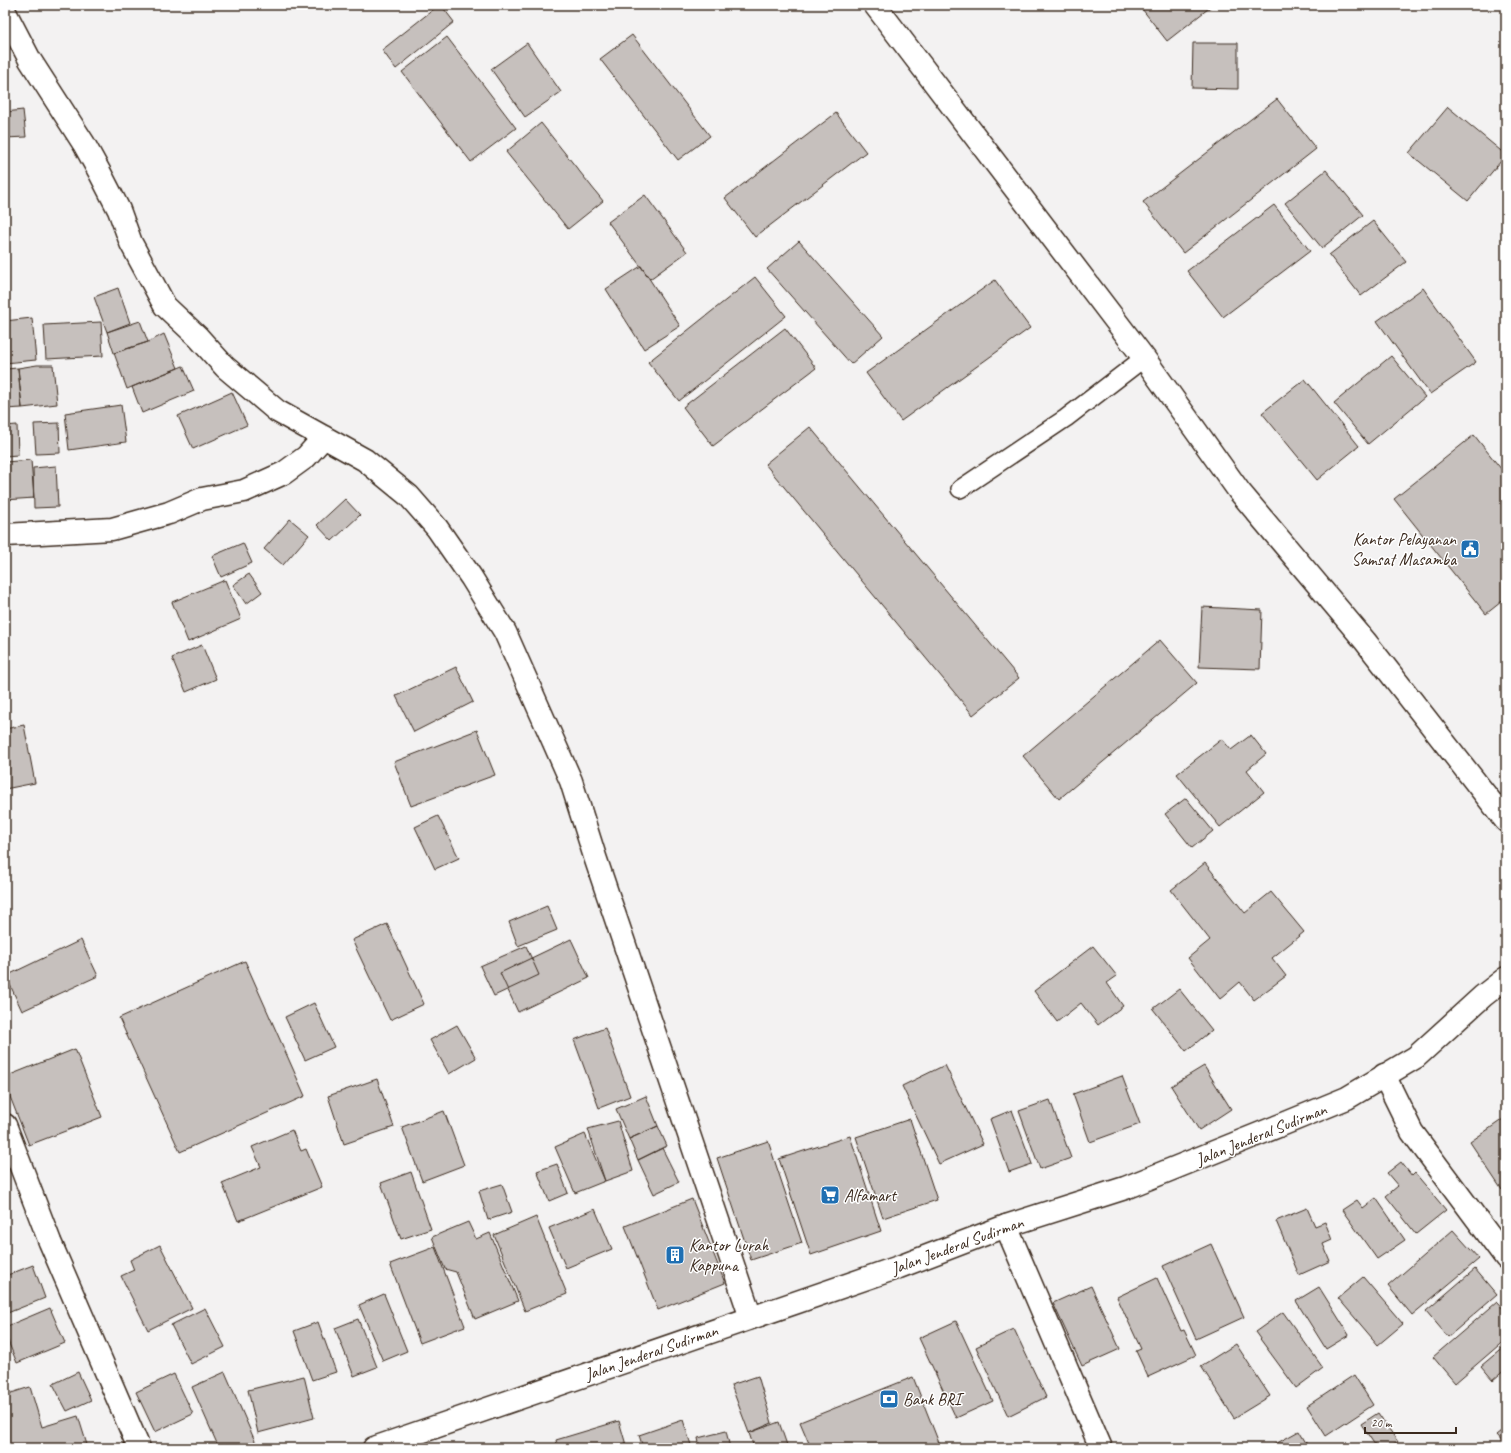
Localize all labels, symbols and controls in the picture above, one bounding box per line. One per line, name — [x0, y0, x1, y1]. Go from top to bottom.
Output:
place label: Kantor Pelayanan Samsat Masamba — [1352, 529, 1457, 570]
public building icon: Kantor Pelayanan Samsat Masamba — [1459, 538, 1481, 560]
street label: Jalan Jenderal Sudirman — [1192, 1098, 1331, 1171]
supermarket icon: Alfamart — [819, 1184, 841, 1206]
place label: Alfamart — [844, 1185, 898, 1206]
street label: Jalan Jenderal Sudirman — [887, 1211, 1027, 1279]
place label: Kantor Lurah Kappuna — [689, 1235, 770, 1276]
building icon: Kantor Lurah Kappuna — [664, 1244, 686, 1266]
street label: Jalan Jenderal Sudirman — [581, 1319, 722, 1385]
bank icon: Bank BRI — [878, 1388, 900, 1410]
place label: Bank BRI — [903, 1389, 965, 1410]
scale bar — [1365, 1409, 1456, 1435]
text: 20 m — [1371, 1415, 1393, 1431]

